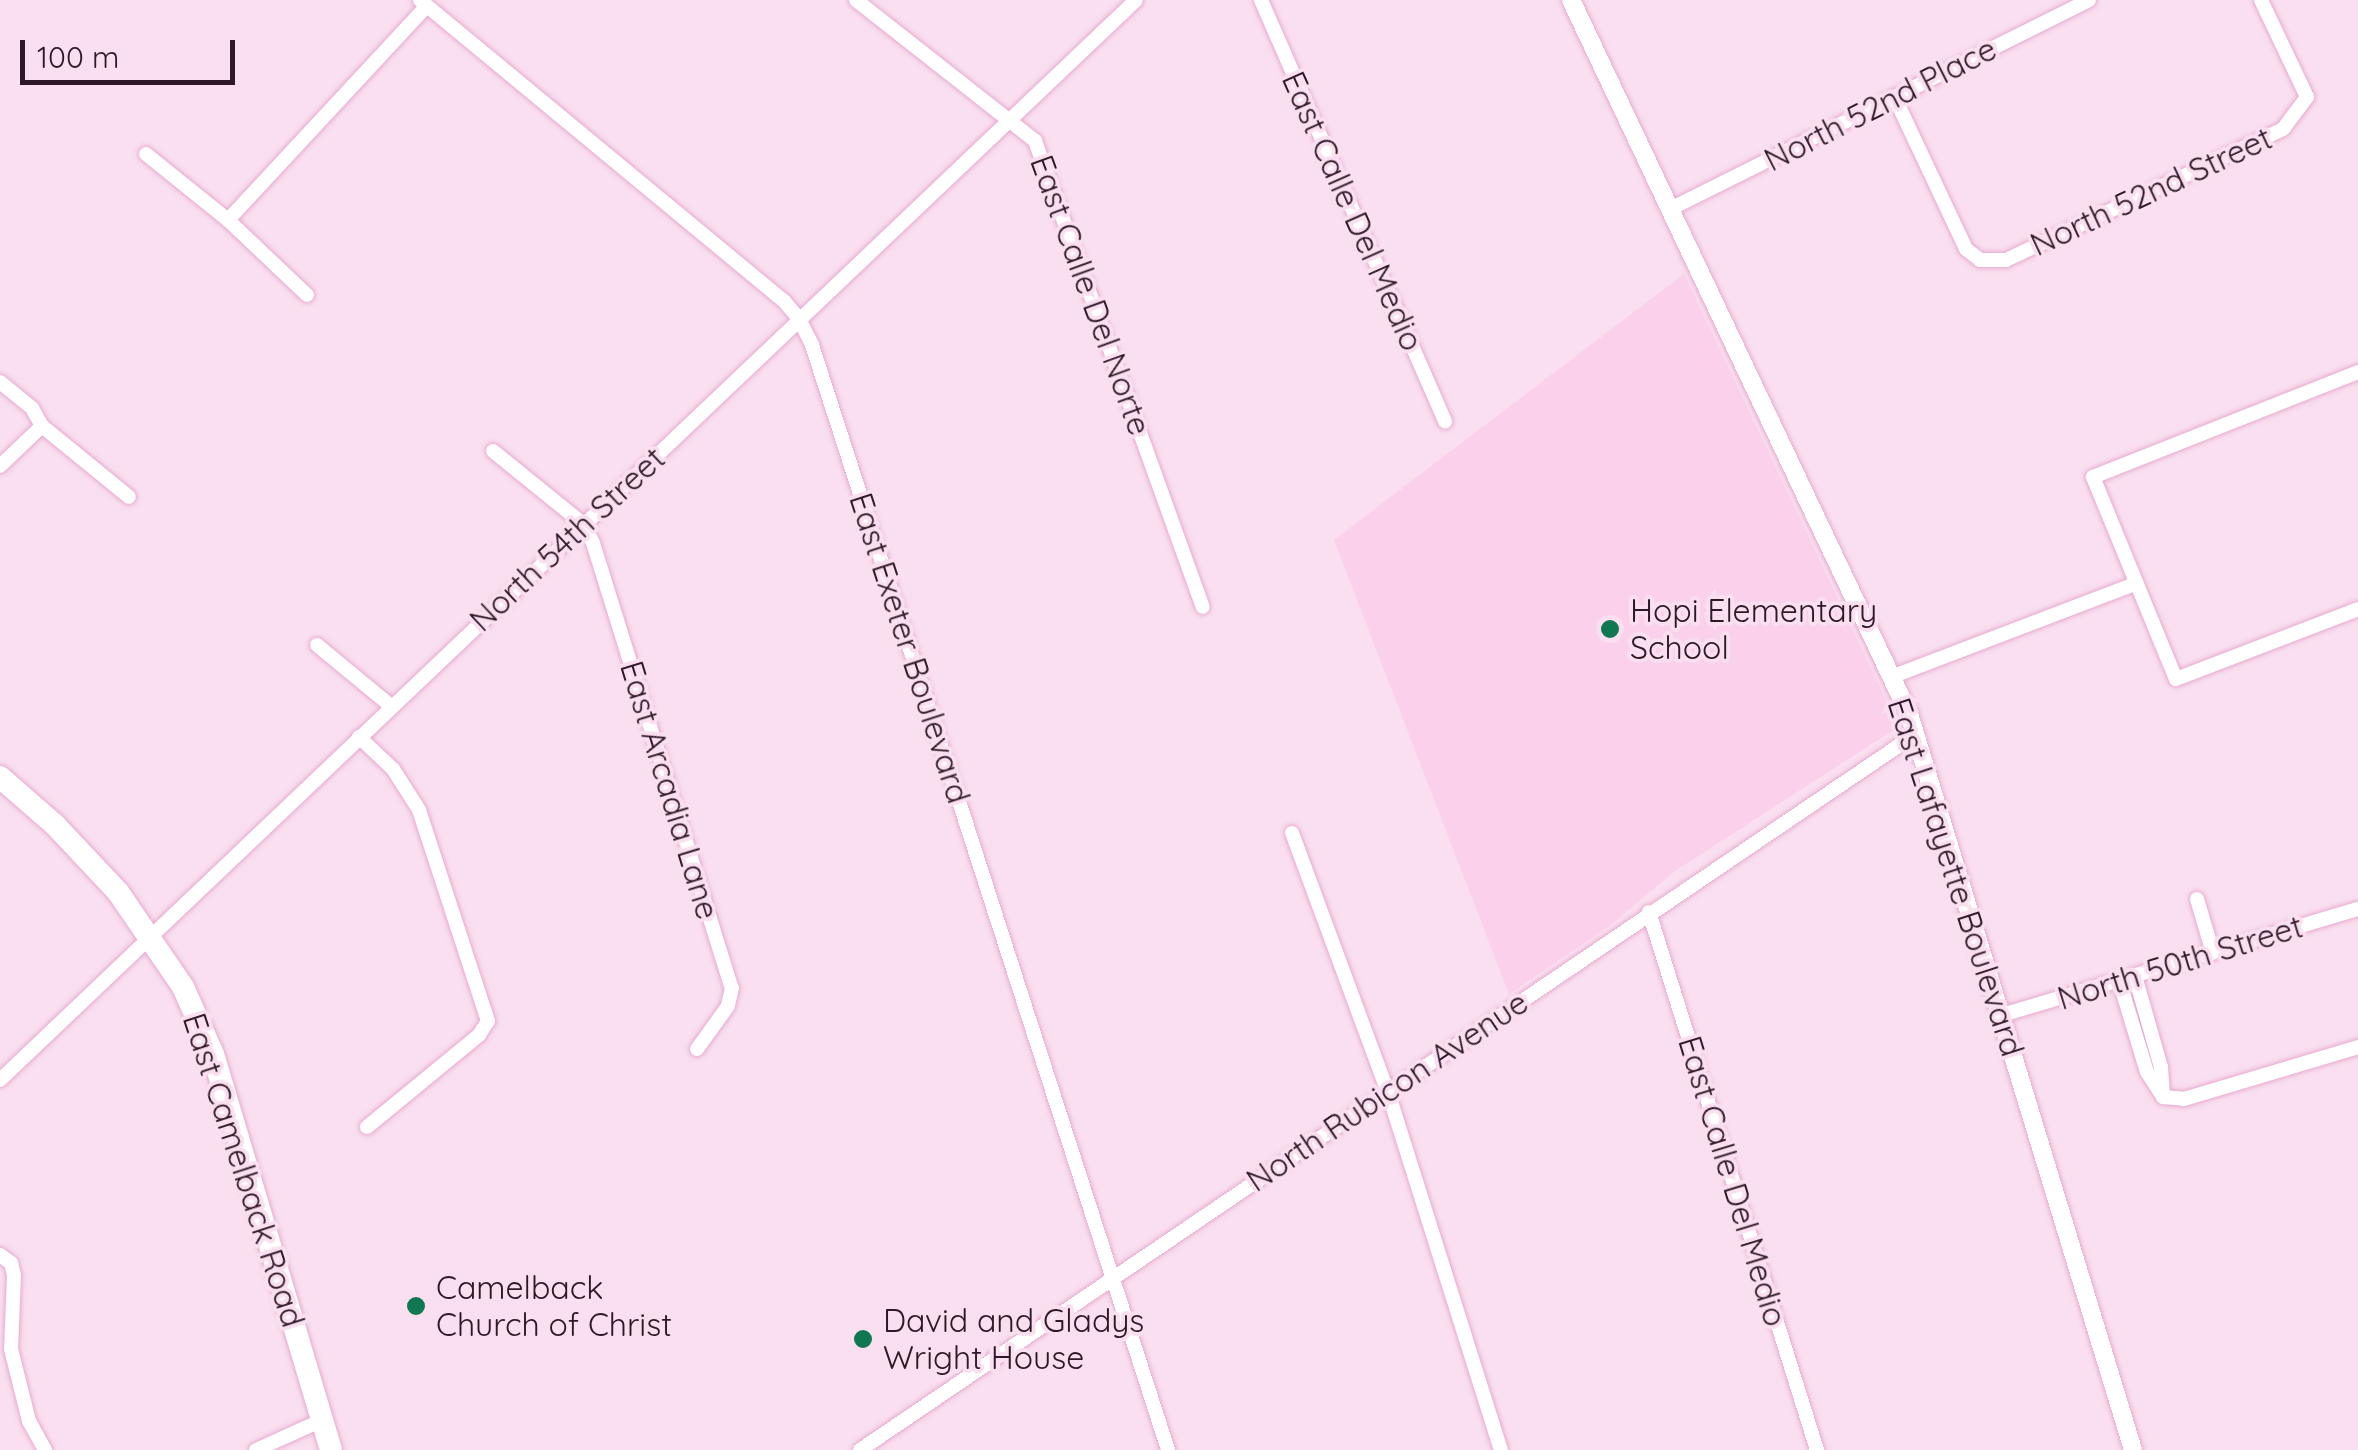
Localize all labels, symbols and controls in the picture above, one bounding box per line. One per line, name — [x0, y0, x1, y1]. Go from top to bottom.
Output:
scale bar — [25, 20, 240, 82]
street label: North 52nd Place — [1758, 29, 2002, 179]
text: 100 m — [37, 38, 119, 76]
street label: East Calle Del Medio — [1274, 66, 1432, 356]
street label: North 52nd Street — [2024, 118, 2278, 264]
street label: East Calle Del Norte — [1023, 150, 1159, 440]
street label: North 54th Street — [462, 439, 672, 639]
street label: East Exeter Boulevard — [842, 488, 978, 808]
place label: Hopi Elementary School — [1630, 592, 1877, 667]
marker: Hopi Elementary School — [1599, 618, 1621, 640]
street label: East Arcadia Lane — [612, 656, 728, 924]
street label: East Lafayette Boulevard — [1880, 693, 2032, 1061]
street label: North 50th Street — [2053, 906, 2307, 1018]
street label: North Rubicon Avenue — [1239, 983, 1535, 1199]
street label: East Camelback Road — [175, 1008, 313, 1332]
street label: East Calle Del Medio — [1671, 1031, 1795, 1331]
place label: Camelback Church of Christ — [436, 1269, 672, 1344]
marker: Camelback Church of Christ — [405, 1295, 427, 1317]
place label: David and Gladys Wright House — [883, 1302, 1144, 1377]
marker: David and Gladys Wright House — [852, 1328, 874, 1350]

